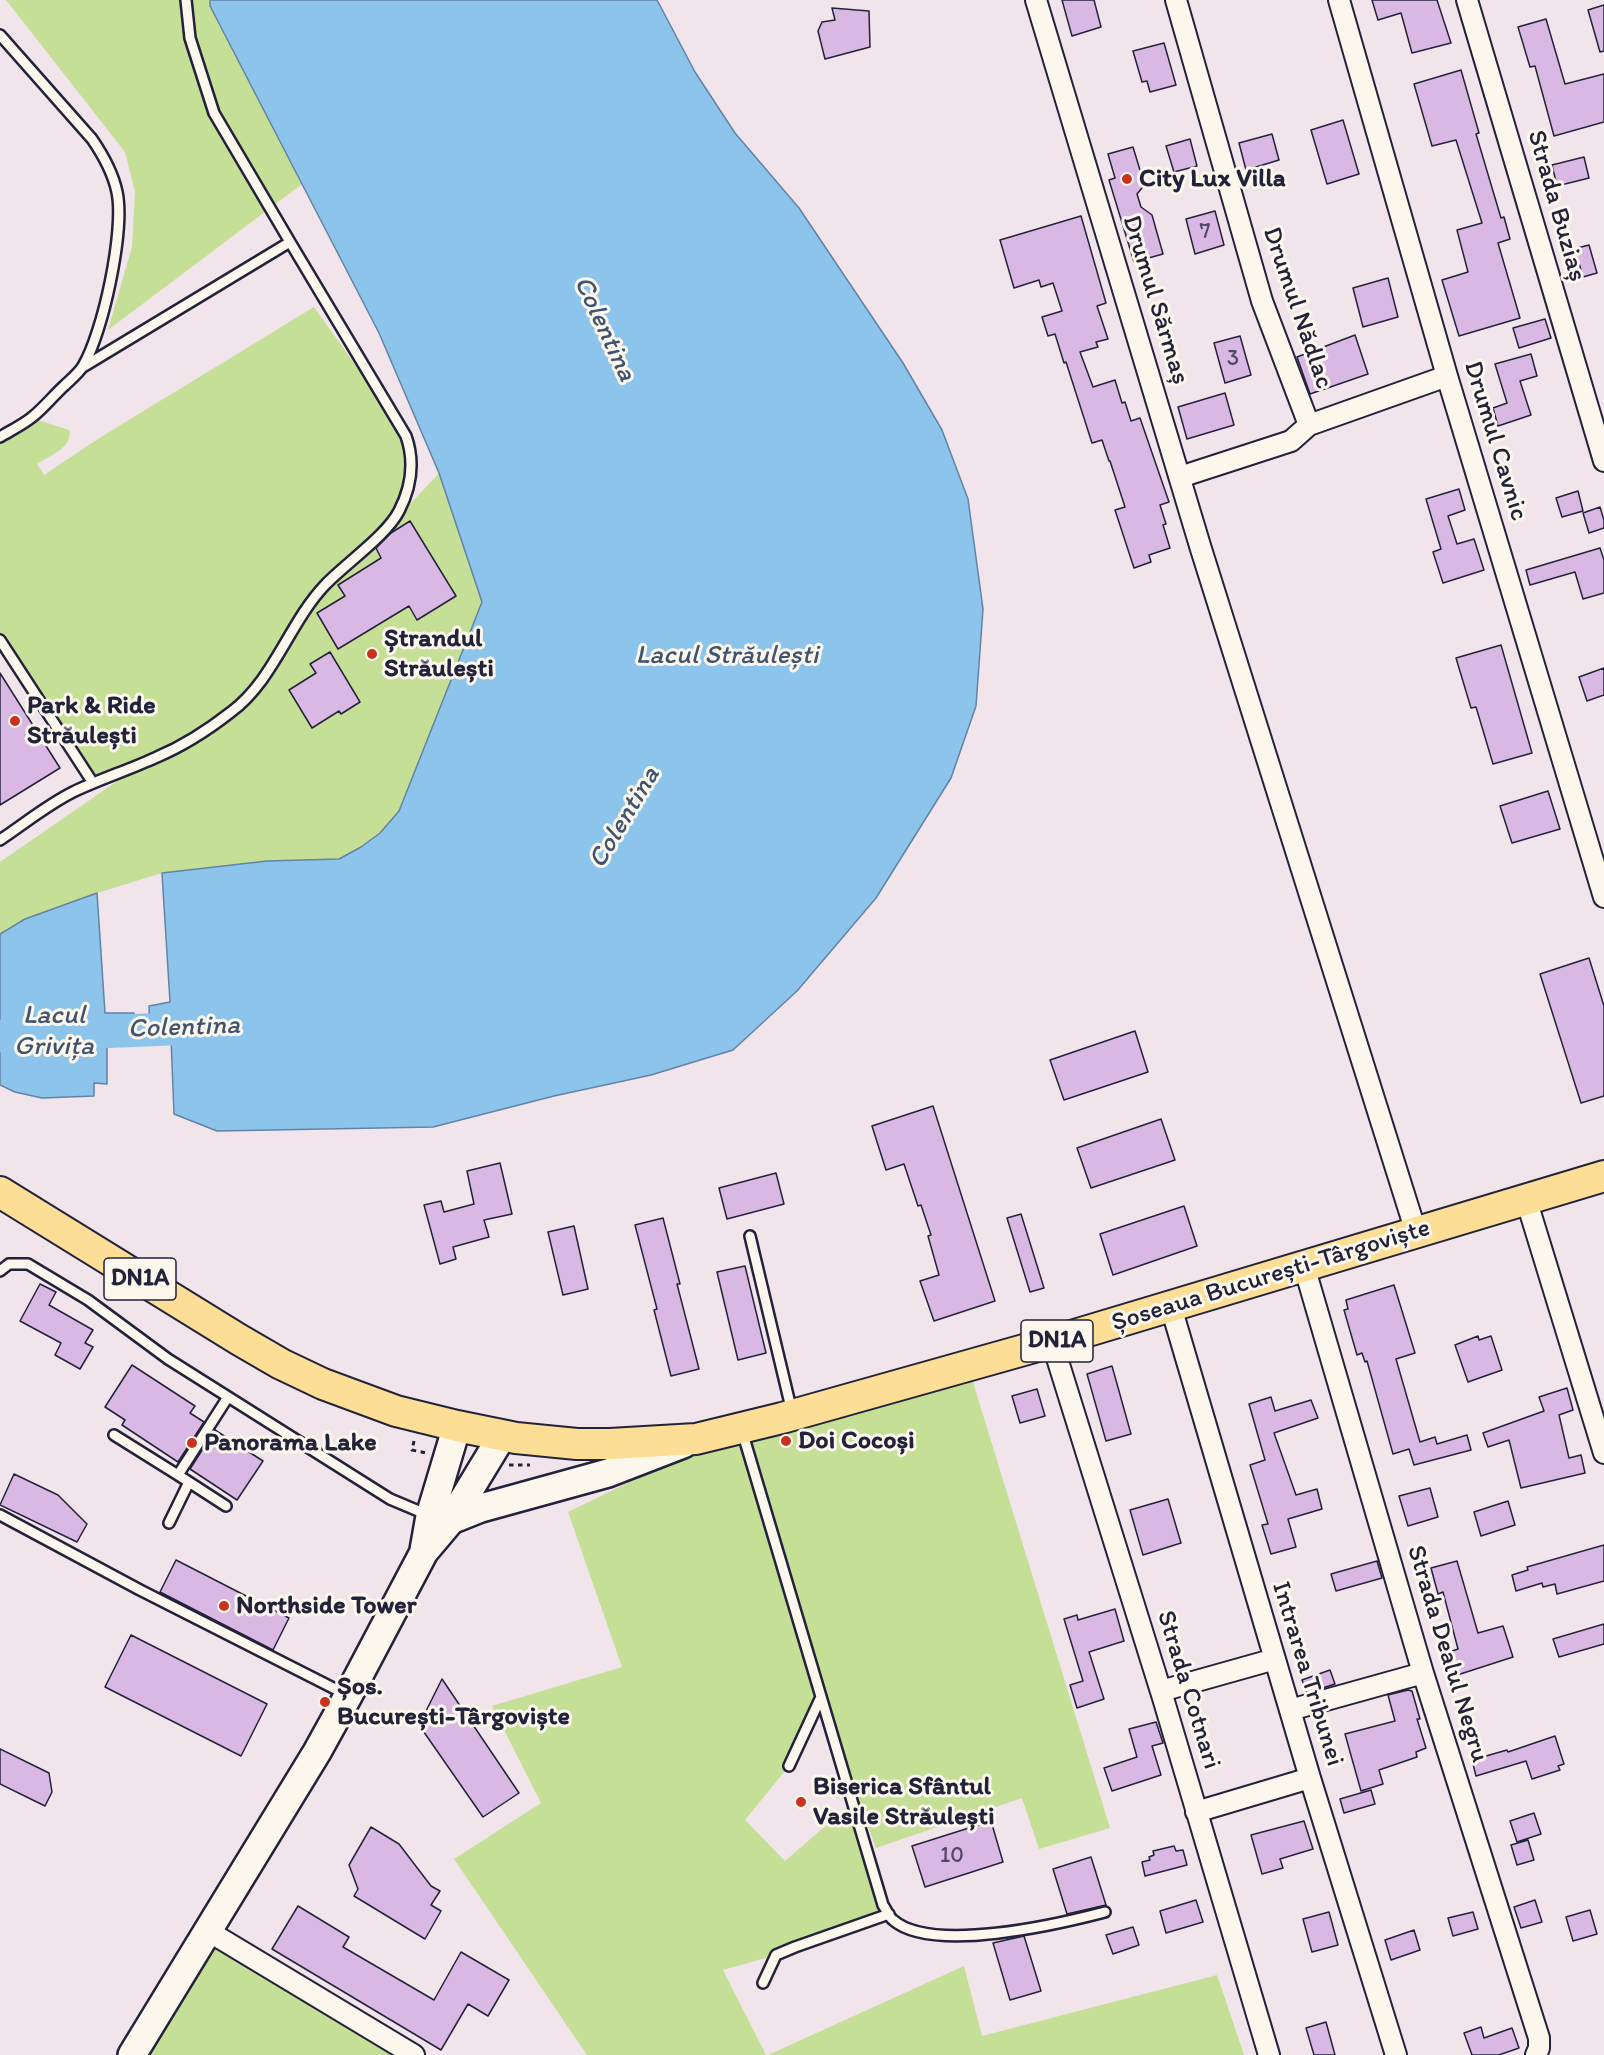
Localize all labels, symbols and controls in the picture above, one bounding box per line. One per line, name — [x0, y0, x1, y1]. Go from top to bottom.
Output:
street label: Strada Buziaș — [1520, 127, 1592, 285]
place label: City Lux Villa — [1139, 163, 1286, 195]
marker: City Lux Villa — [1120, 172, 1134, 186]
street label: Drumul Sărmaș — [1115, 212, 1195, 388]
house number: 7 — [1200, 219, 1210, 245]
street label: Drumul Nădlac — [1255, 223, 1339, 393]
water label: Colentina — [566, 271, 642, 387]
house number: 3 — [1227, 346, 1239, 372]
street label: Drumul Cavnic — [1456, 357, 1534, 525]
place label: Ștrandul Străulești — [384, 623, 494, 684]
water label: Lacul Străulești — [636, 640, 818, 672]
marker: Ștrandul Străulești — [365, 647, 379, 661]
place label: Park & Ride Străulești — [27, 690, 156, 752]
marker: Park & Ride Străulești — [8, 714, 22, 728]
water label: Colentina — [582, 761, 668, 875]
water label: Lacul Grivița — [14, 1000, 94, 1063]
water label: Colentina — [127, 1010, 241, 1046]
street label: Șoseaua București-Târgoviște — [1108, 1213, 1434, 1339]
road number: DN1A — [104, 1258, 176, 1300]
road number: DN1A — [1021, 1320, 1093, 1362]
place label: Doi Cocoși — [798, 1425, 915, 1457]
place label: Panorama Lake — [204, 1427, 377, 1459]
marker: Doi Cocoși — [779, 1434, 793, 1448]
marker: Panorama Lake — [185, 1436, 199, 1450]
street label: Strada Dealul Negru — [1399, 1542, 1495, 1766]
street label: Intrarea Tribunei — [1264, 1578, 1350, 1770]
place label: Northside Tower — [236, 1590, 416, 1622]
marker: Northside Tower — [217, 1599, 231, 1613]
street label: Strada Cotnari — [1149, 1607, 1227, 1773]
place label: Șos. București-Târgoviște — [337, 1671, 570, 1732]
marker: Șos. București-Târgoviște — [318, 1695, 332, 1709]
place label: Biserica Sfântul Vasile Străulești — [813, 1771, 995, 1832]
marker: Biserica Sfântul Vasile Străulești — [794, 1795, 808, 1809]
house number: 10 — [940, 1843, 964, 1869]

